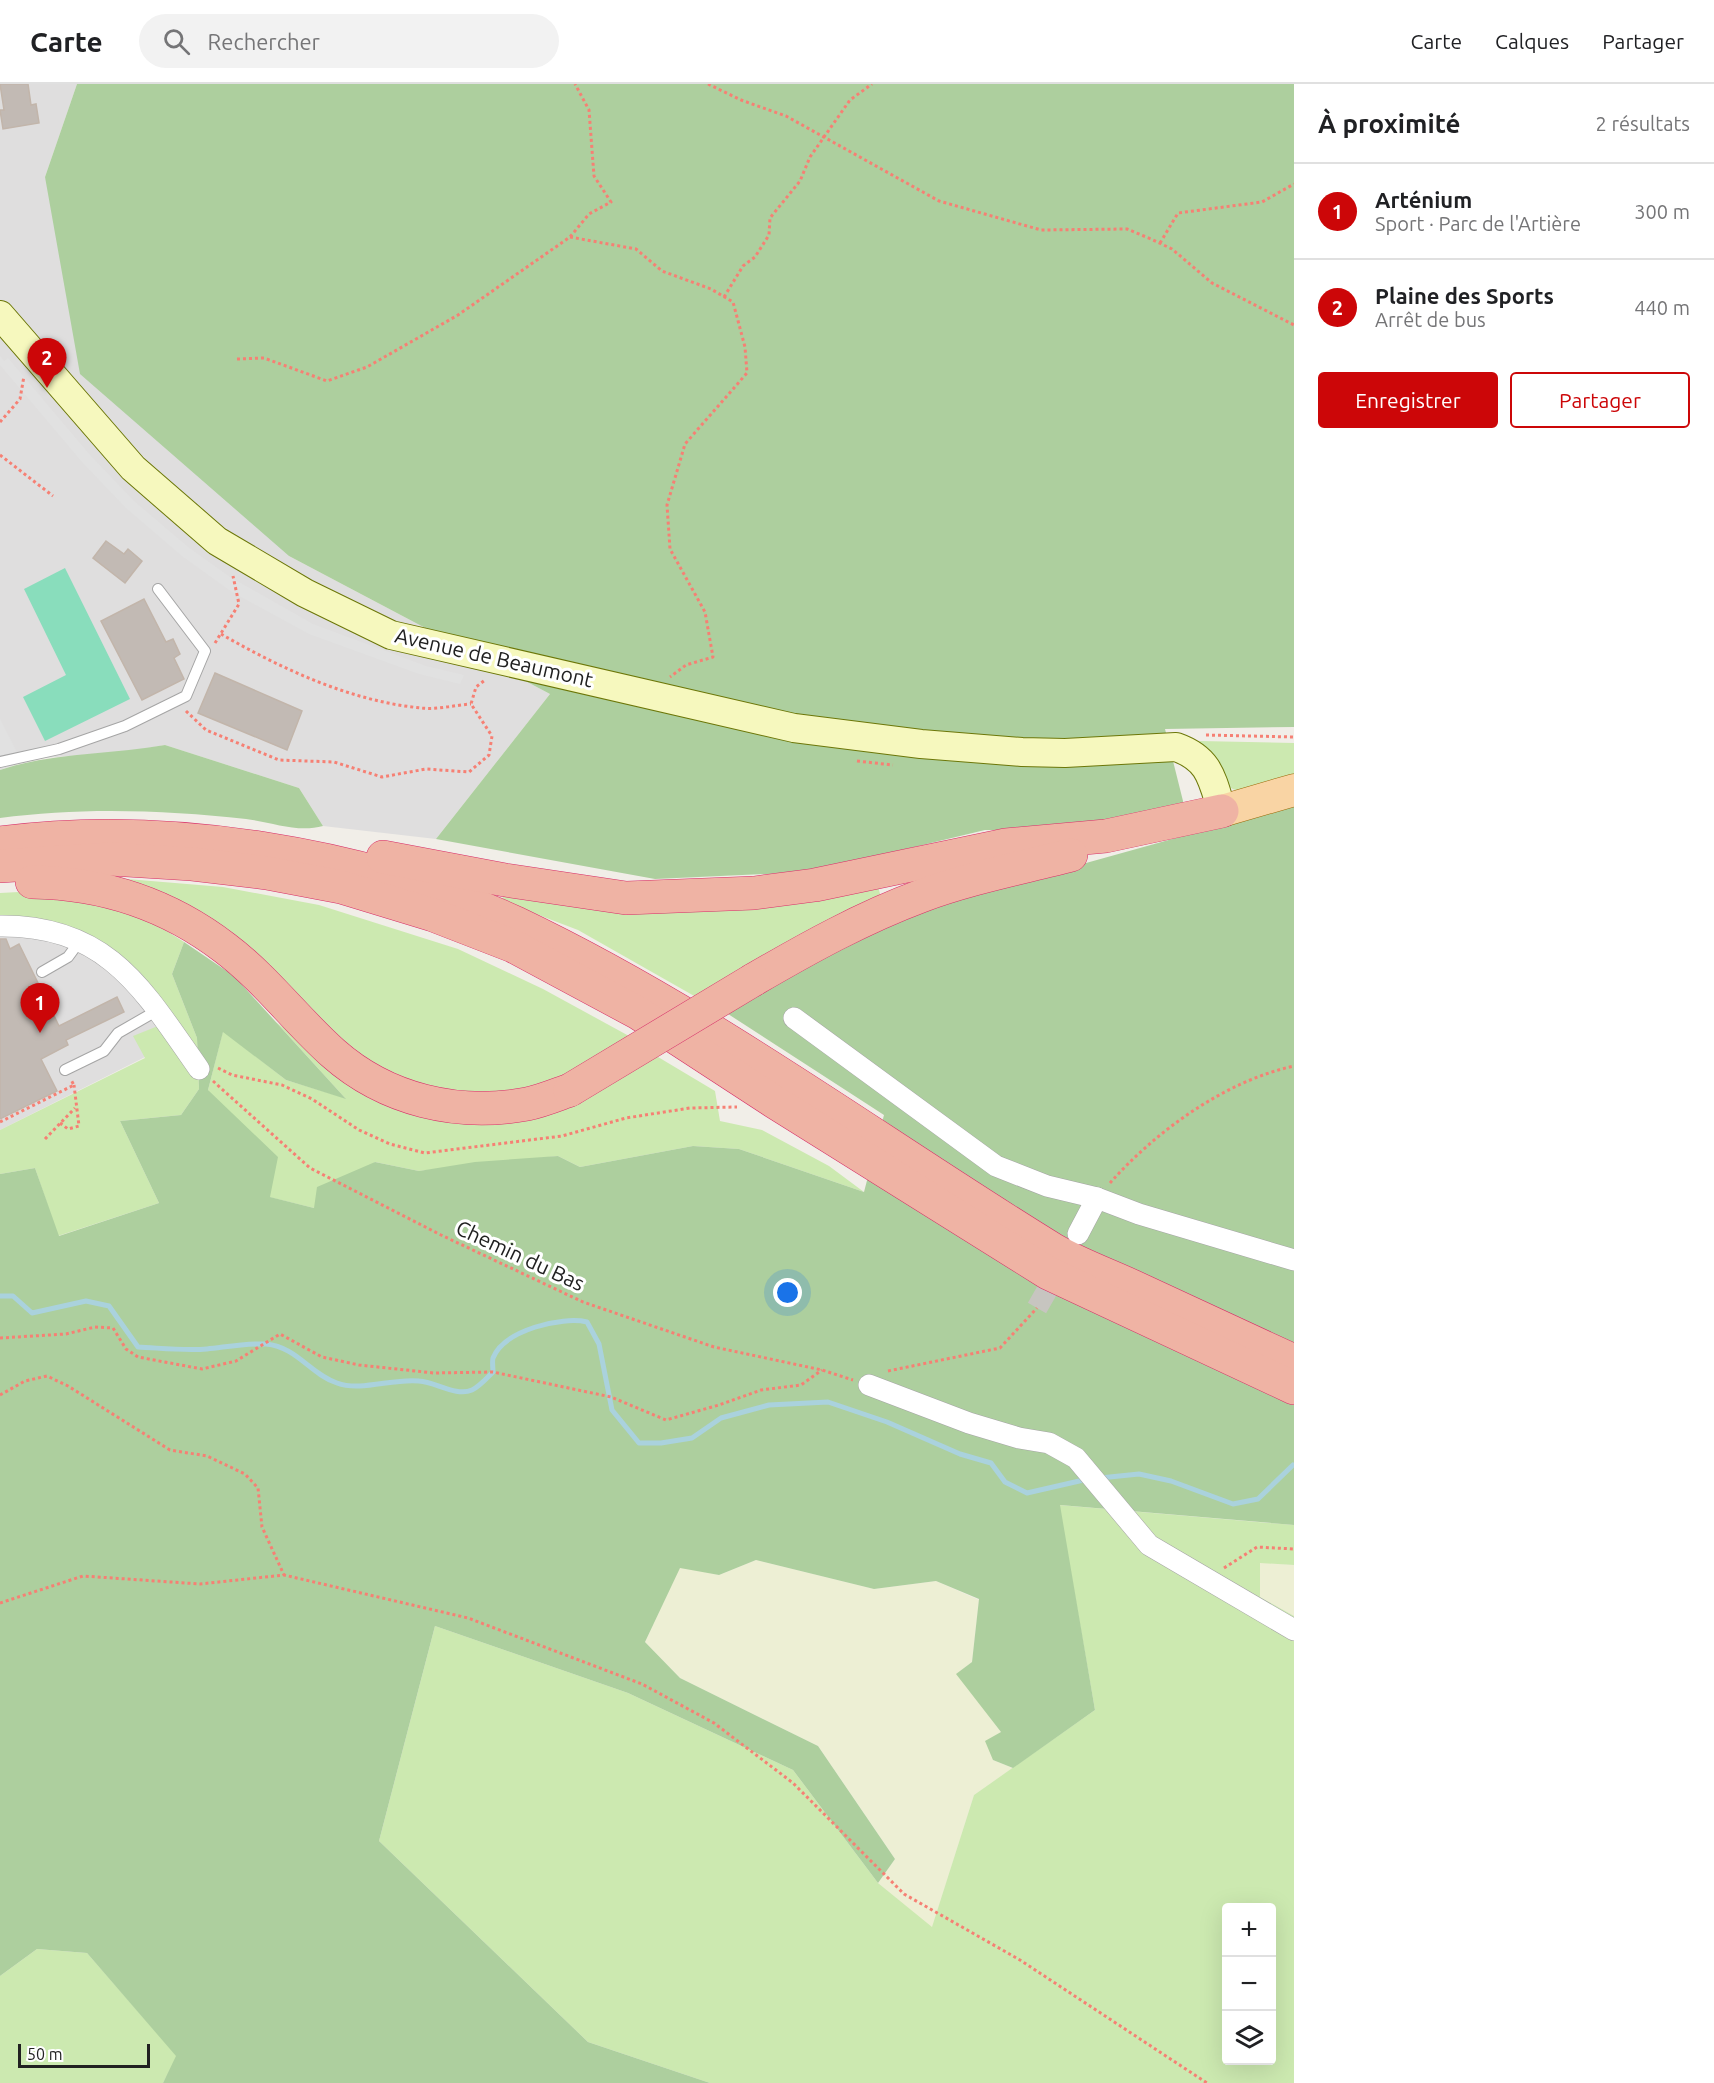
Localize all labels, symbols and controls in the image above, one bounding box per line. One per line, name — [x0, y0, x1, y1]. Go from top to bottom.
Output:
search box — [139, 14, 559, 68]
icon: search — [160, 25, 193, 58]
text: Carte — [30, 26, 103, 57]
text: Rechercher — [208, 29, 320, 54]
text: Carte — [1411, 29, 1462, 53]
text: Calques — [1495, 29, 1569, 53]
text: Partager — [1602, 29, 1684, 53]
text: À proximité — [1318, 109, 1460, 138]
text: 2 résultats — [1596, 112, 1690, 135]
text: Arténium — [1375, 187, 1472, 212]
text: 1 — [1332, 200, 1343, 223]
text: 300 m — [1634, 200, 1690, 223]
text: Sport · Parc de l'Artière — [1375, 212, 1581, 235]
text: Plaine des Sports — [1375, 283, 1554, 308]
text: 2 — [1332, 296, 1343, 319]
text: 440 m — [1634, 296, 1690, 319]
text: Arrêt de bus — [1375, 308, 1486, 331]
pin: 2 — [28, 338, 66, 388]
button: Enregistrer — [1318, 372, 1498, 428]
button: Partager — [1510, 372, 1690, 428]
street label: Avenue de Beaumont — [393, 623, 596, 692]
pin: 1 — [20, 984, 60, 1033]
street label: Chemin du Bas — [452, 1215, 588, 1295]
your location — [773, 1278, 802, 1307]
map controls — [1222, 1903, 1276, 2065]
button: + — [1222, 1903, 1276, 1957]
button: − — [1222, 1957, 1276, 2011]
button: layers — [1222, 2011, 1276, 2065]
scale bar — [18, 2041, 150, 2068]
text: 50 m — [27, 2045, 63, 2063]

